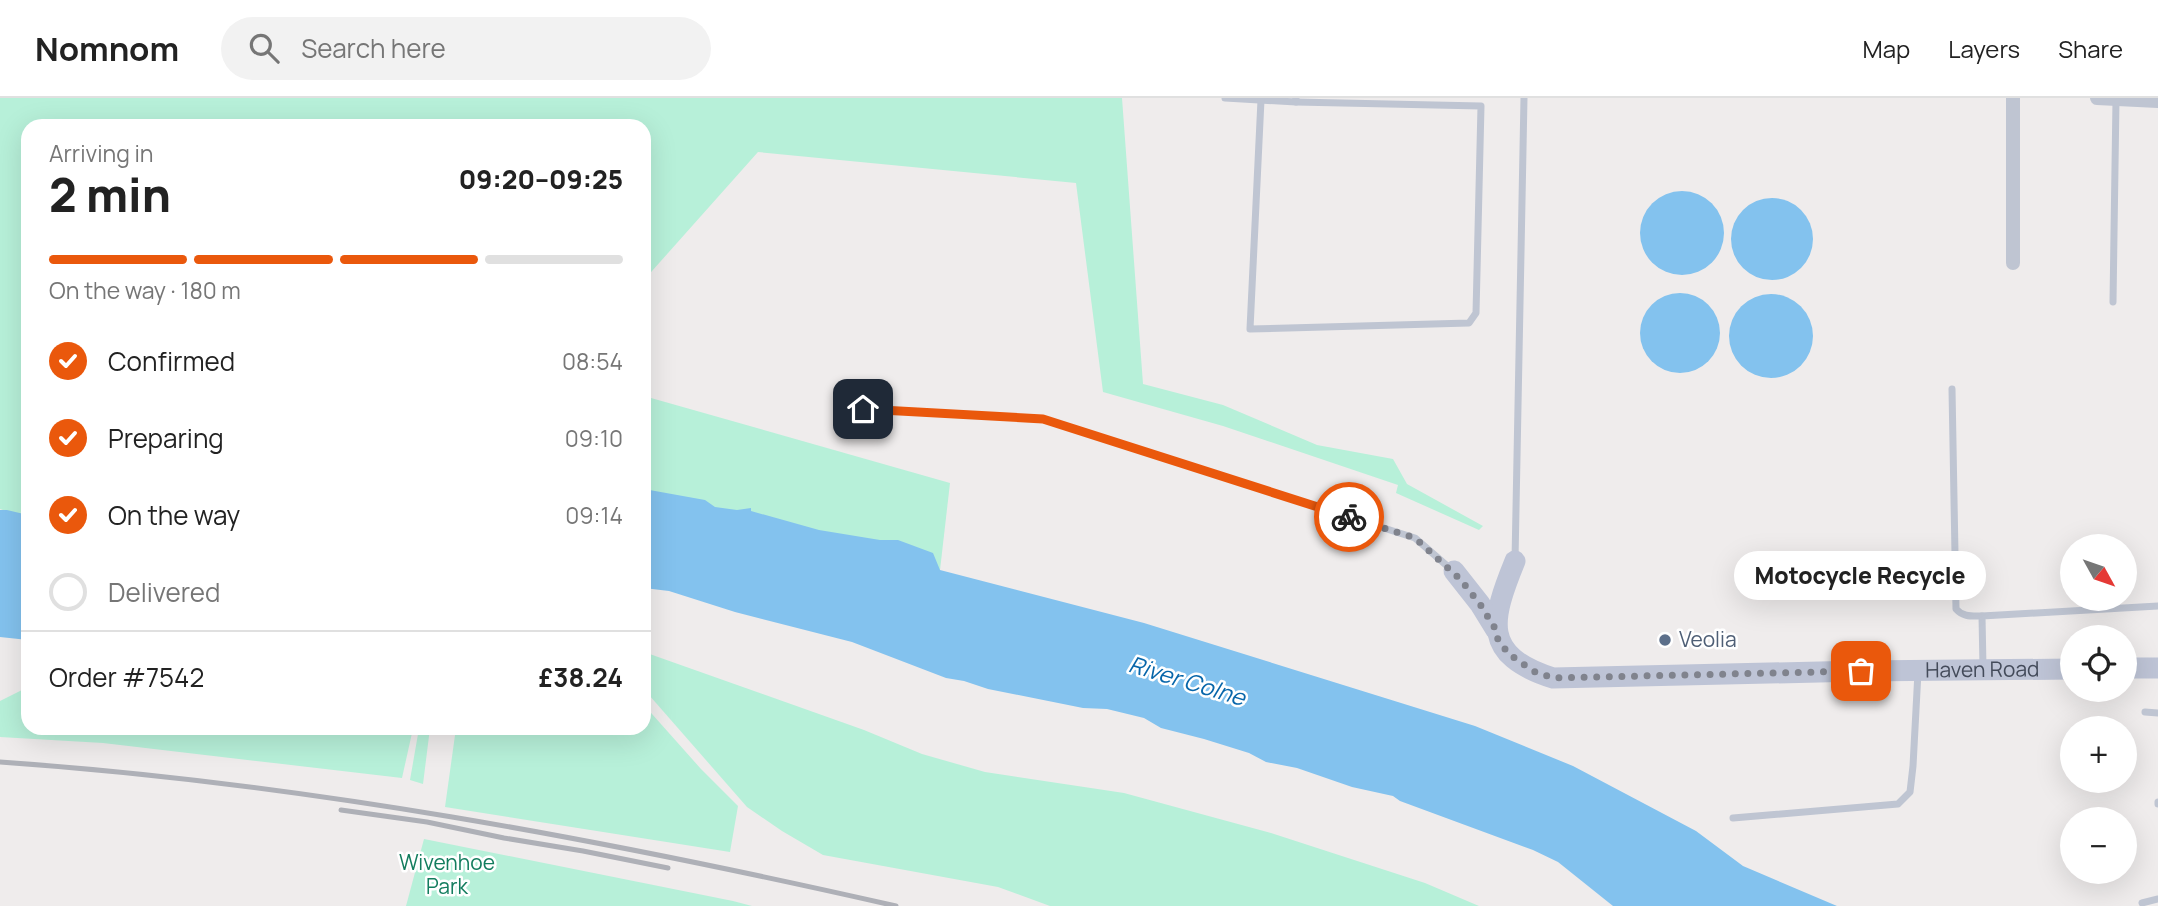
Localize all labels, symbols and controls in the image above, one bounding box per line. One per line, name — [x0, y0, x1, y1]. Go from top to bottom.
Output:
search box — [221, 17, 711, 80]
text: Nomnom — [35, 26, 179, 71]
icon: search — [245, 29, 283, 67]
text: Search here — [301, 30, 446, 66]
text: Map — [1863, 32, 1910, 65]
text: Layers — [1948, 32, 2020, 65]
text: Share — [2058, 32, 2123, 65]
text: Arriving in — [49, 137, 154, 169]
text: 09:20–09:25 — [459, 161, 623, 197]
text: 2 min — [49, 163, 171, 226]
text: On the way · 180 m — [49, 274, 241, 306]
icon: check — [49, 342, 87, 380]
text: Confirmed — [108, 343, 235, 379]
text: 08:54 — [562, 345, 623, 377]
pin — [833, 379, 893, 439]
icon: home — [844, 390, 882, 428]
icon: check — [49, 419, 87, 457]
text: Preparing — [108, 420, 224, 456]
text: 09:10 — [565, 422, 623, 454]
courier — [1314, 482, 1384, 552]
icon: check — [49, 496, 87, 534]
text: On the way — [108, 497, 240, 533]
icon: bike — [1330, 498, 1368, 536]
text: 09:14 — [565, 499, 623, 531]
north arrow — [2060, 534, 2137, 611]
map controls — [2060, 534, 2137, 884]
callout: Motocycle Recycle — [1735, 552, 1987, 601]
text: Motocycle Recycle — [1754, 559, 1966, 591]
text: Delivered — [108, 574, 220, 610]
place label: Veolia — [1679, 625, 1737, 653]
button: locate — [2060, 625, 2137, 702]
marker: Veolia — [1657, 632, 1673, 648]
pin — [1831, 641, 1891, 701]
water label: River Colne — [1125, 647, 1251, 713]
icon: bag — [1842, 652, 1880, 690]
street label: Haven Road — [1925, 654, 2040, 683]
text: Order #7542 — [49, 659, 204, 695]
text: £38.24 — [538, 659, 623, 695]
button: + — [2060, 716, 2137, 793]
button: − — [2060, 807, 2137, 884]
park label: Wivenhoe Park — [399, 848, 495, 900]

